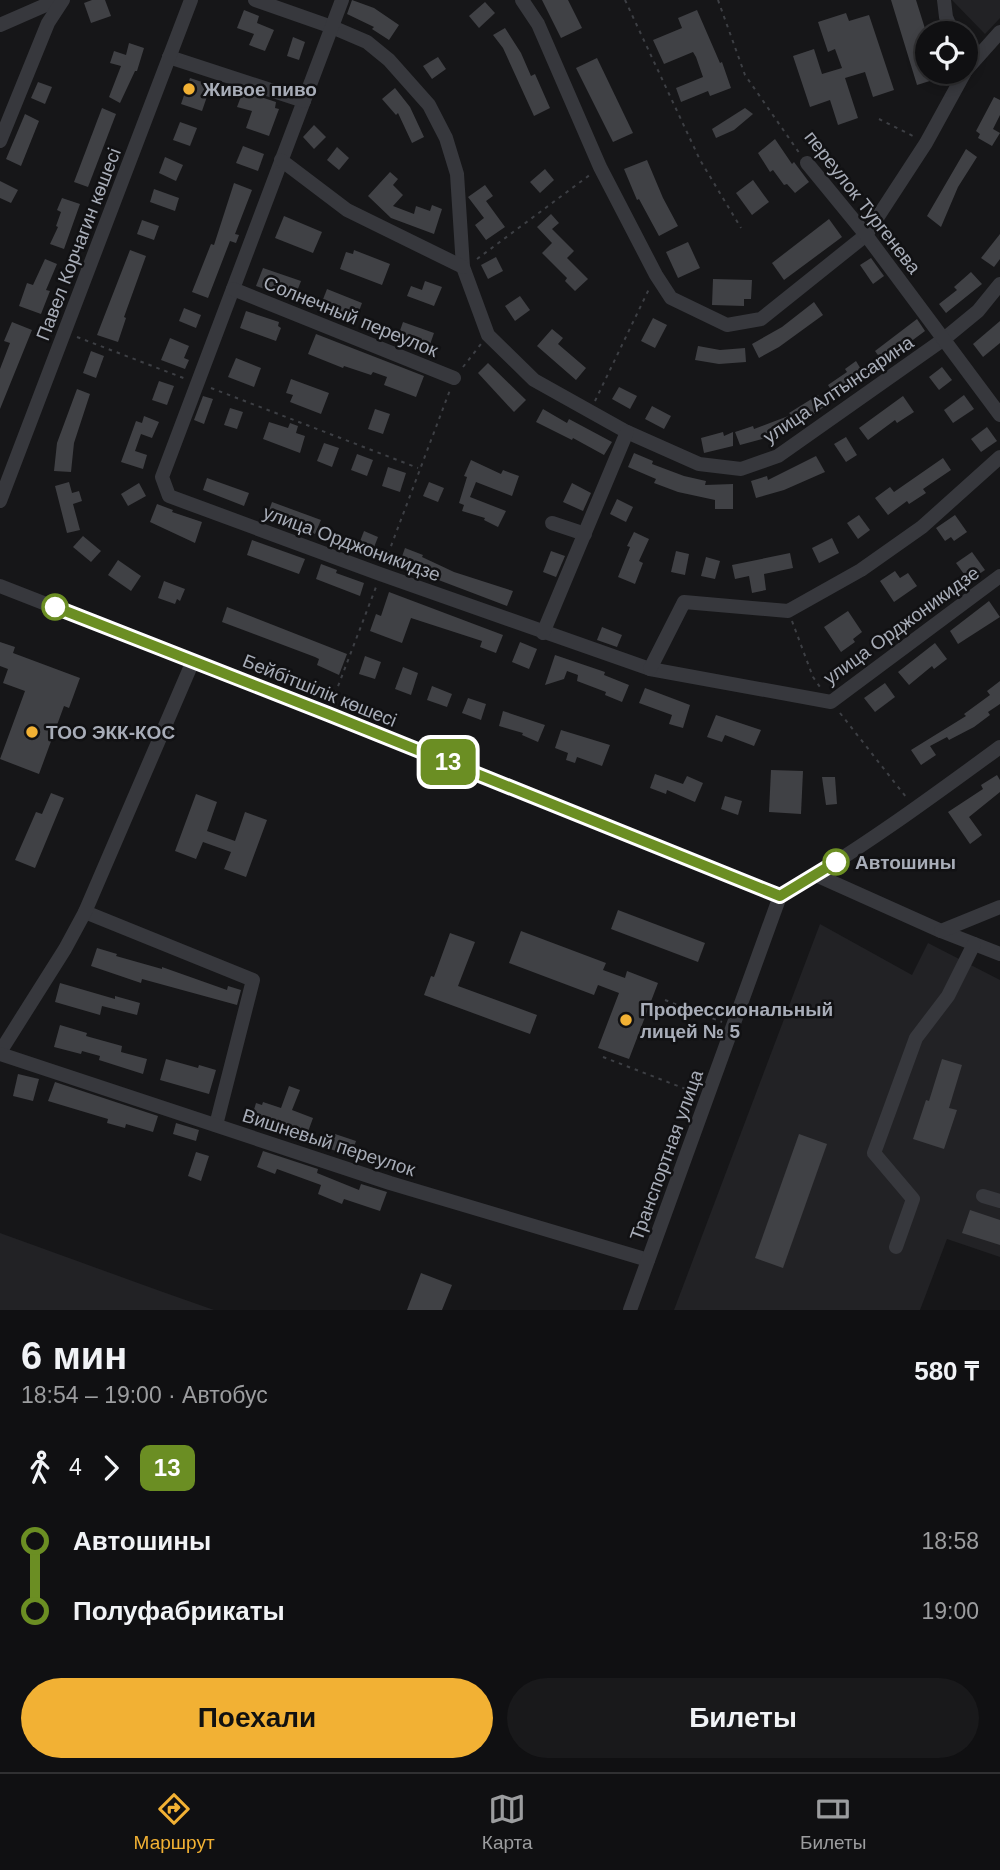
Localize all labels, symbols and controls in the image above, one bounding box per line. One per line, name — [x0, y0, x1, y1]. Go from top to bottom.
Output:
map controls — [915, 21, 978, 84]
button: locate — [915, 21, 978, 84]
place label: Живое пиво — [202, 79, 317, 100]
marker: Живое пиво — [181, 81, 197, 97]
street label: переулок Тургенева — [800, 127, 925, 278]
street label: Павел Корчагин көшесі — [32, 145, 125, 343]
street label: Солнечный переулок — [260, 272, 442, 361]
street label: улица Алтынсарина — [759, 331, 918, 447]
street label: улица Орджоникидзе — [260, 502, 443, 585]
street label: улица Орджоникидзе — [819, 562, 983, 689]
unlabelled marker — [42, 594, 68, 620]
street label: Бейбітшілік көшесі — [240, 650, 400, 731]
place label: ТОО ЭКК-КОС — [46, 722, 175, 743]
marker: ТОО ЭКК-КОС — [24, 724, 40, 740]
line badge: 13 — [416, 739, 480, 785]
text: 13 — [435, 748, 461, 775]
marker: Автошины — [823, 849, 849, 875]
place label: Автошины — [855, 852, 956, 873]
place label: Профессиональный лицей № 5 — [640, 999, 833, 1042]
marker: Профессиональный лицей № 5 — [618, 1012, 634, 1028]
street label: Транспортная улица — [626, 1066, 707, 1243]
street label: Вишневый переулок — [240, 1105, 418, 1181]
text: 6 мин — [21, 1335, 127, 1377]
text: 580 ₸ — [914, 1356, 979, 1386]
text: 18:54 – 19:00 · Автобус — [21, 1382, 268, 1408]
icon: walk — [21, 1449, 59, 1487]
icon: forward — [92, 1449, 130, 1487]
text: 4 — [69, 1454, 82, 1480]
text: 13 — [154, 1454, 181, 1481]
text: Автошины — [73, 1526, 211, 1556]
text: 18:58 — [921, 1528, 979, 1554]
text: Полуфабрикаты — [73, 1596, 285, 1626]
text: 19:00 — [921, 1598, 979, 1624]
button: Поехали — [21, 1678, 493, 1758]
button: Билеты — [507, 1678, 979, 1758]
tab: Маршрут — [134, 1790, 215, 1854]
tab: Карта — [482, 1790, 533, 1854]
tab: Билеты — [800, 1790, 866, 1854]

